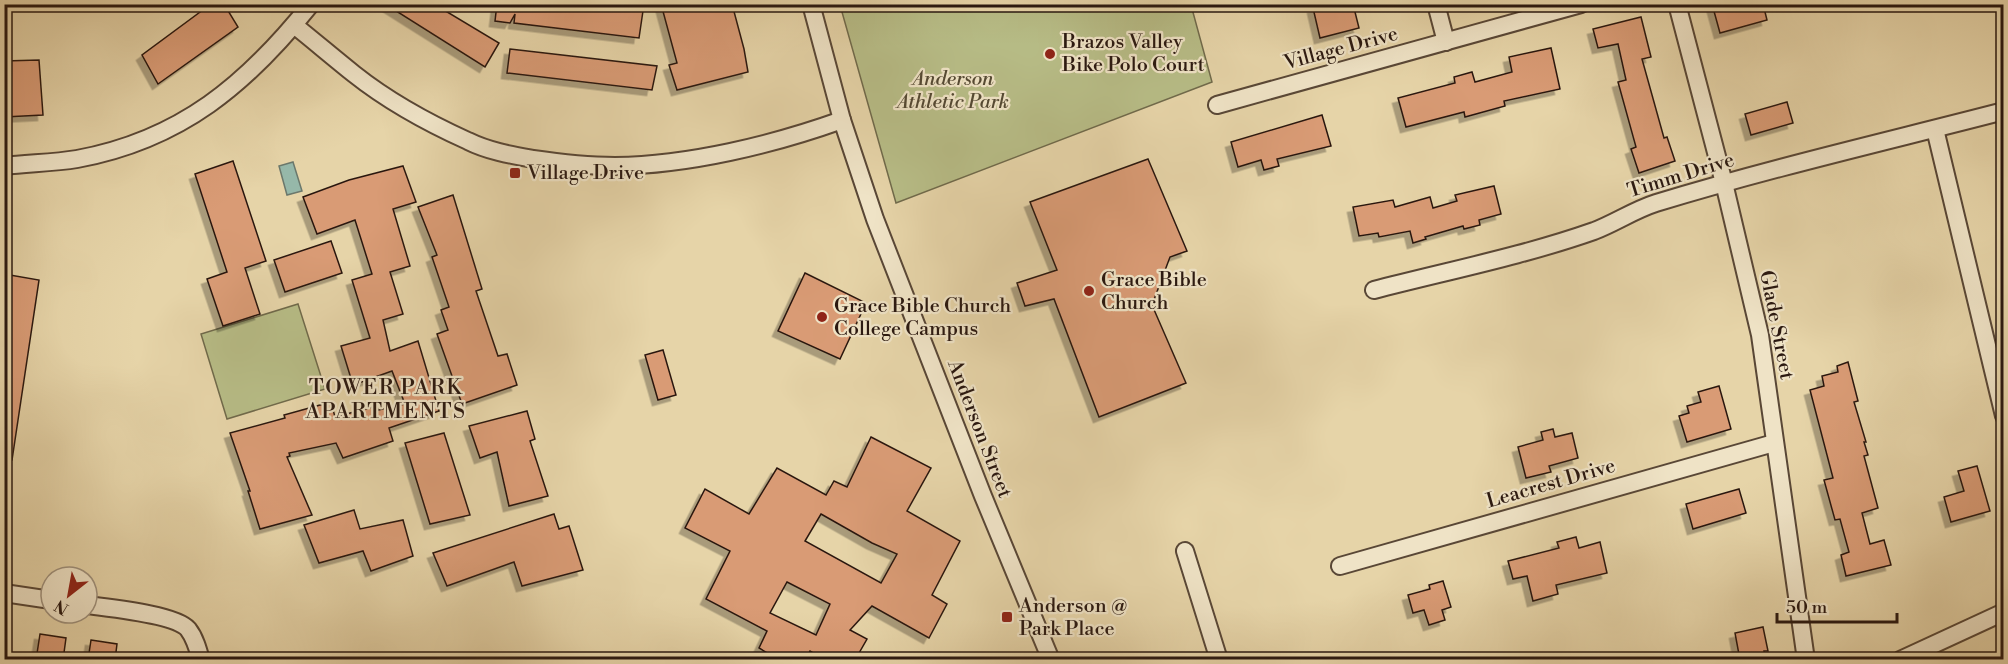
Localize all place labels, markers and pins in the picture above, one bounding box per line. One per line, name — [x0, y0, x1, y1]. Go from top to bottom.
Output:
place label: Brazos Valley Bike Polo Court — [1061, 30, 1205, 78]
marker: Brazos Valley Bike Polo Court — [1043, 47, 1057, 61]
place label: Village Drive — [526, 161, 644, 186]
marker: Village Drive — [508, 166, 522, 180]
place label: Grace Bible Church — [1101, 268, 1207, 316]
marker: Grace Bible Church — [1082, 284, 1096, 298]
place label: Grace Bible Church College Campus — [834, 294, 1011, 342]
marker: Grace Bible Church College Campus — [815, 310, 829, 324]
place label: Anderson @ Park Place — [1018, 594, 1127, 642]
marker: Anderson @ Park Place — [1000, 610, 1014, 624]

